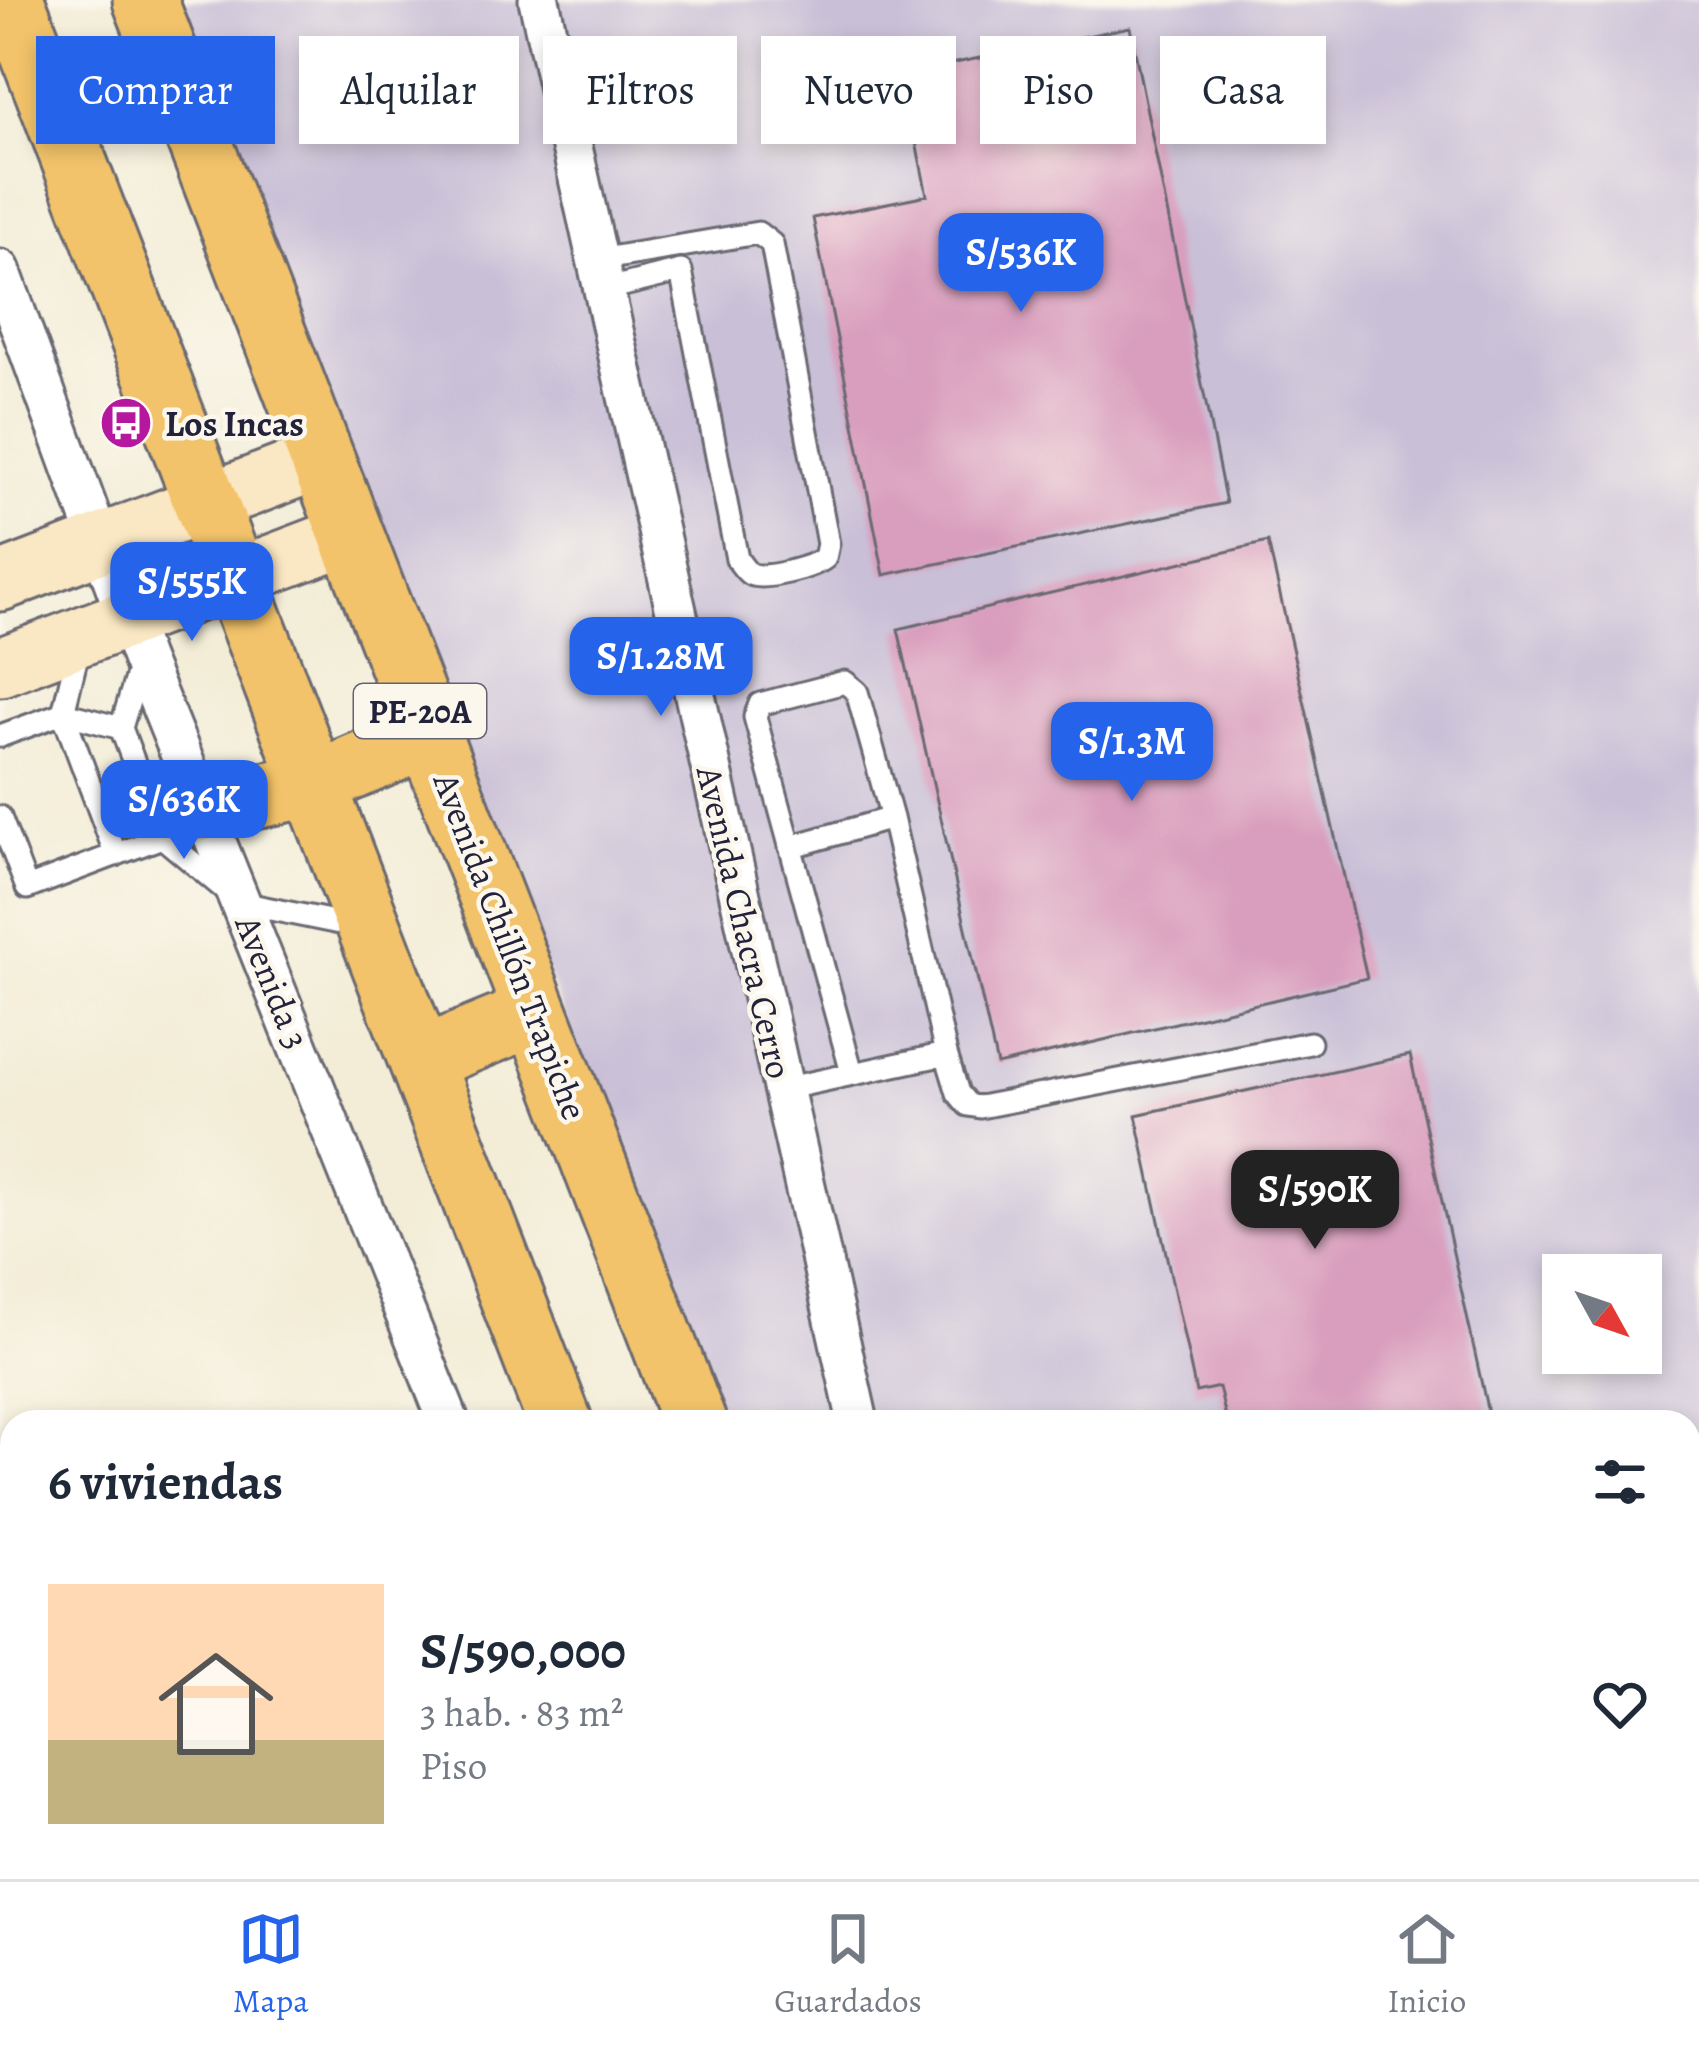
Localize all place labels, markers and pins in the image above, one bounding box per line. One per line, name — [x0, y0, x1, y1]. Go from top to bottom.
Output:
pin: S/536K — [923, 213, 1119, 315]
bus stop icon: Los Incas — [98, 395, 154, 451]
place label: Los Incas — [165, 399, 304, 448]
pin: S/555K — [94, 542, 290, 644]
pin: S/1.28M — [550, 617, 772, 719]
pin: S/1.3M — [1034, 702, 1230, 804]
pin: S/636K — [86, 760, 282, 862]
pin: S/590K — [1217, 1150, 1413, 1252]

